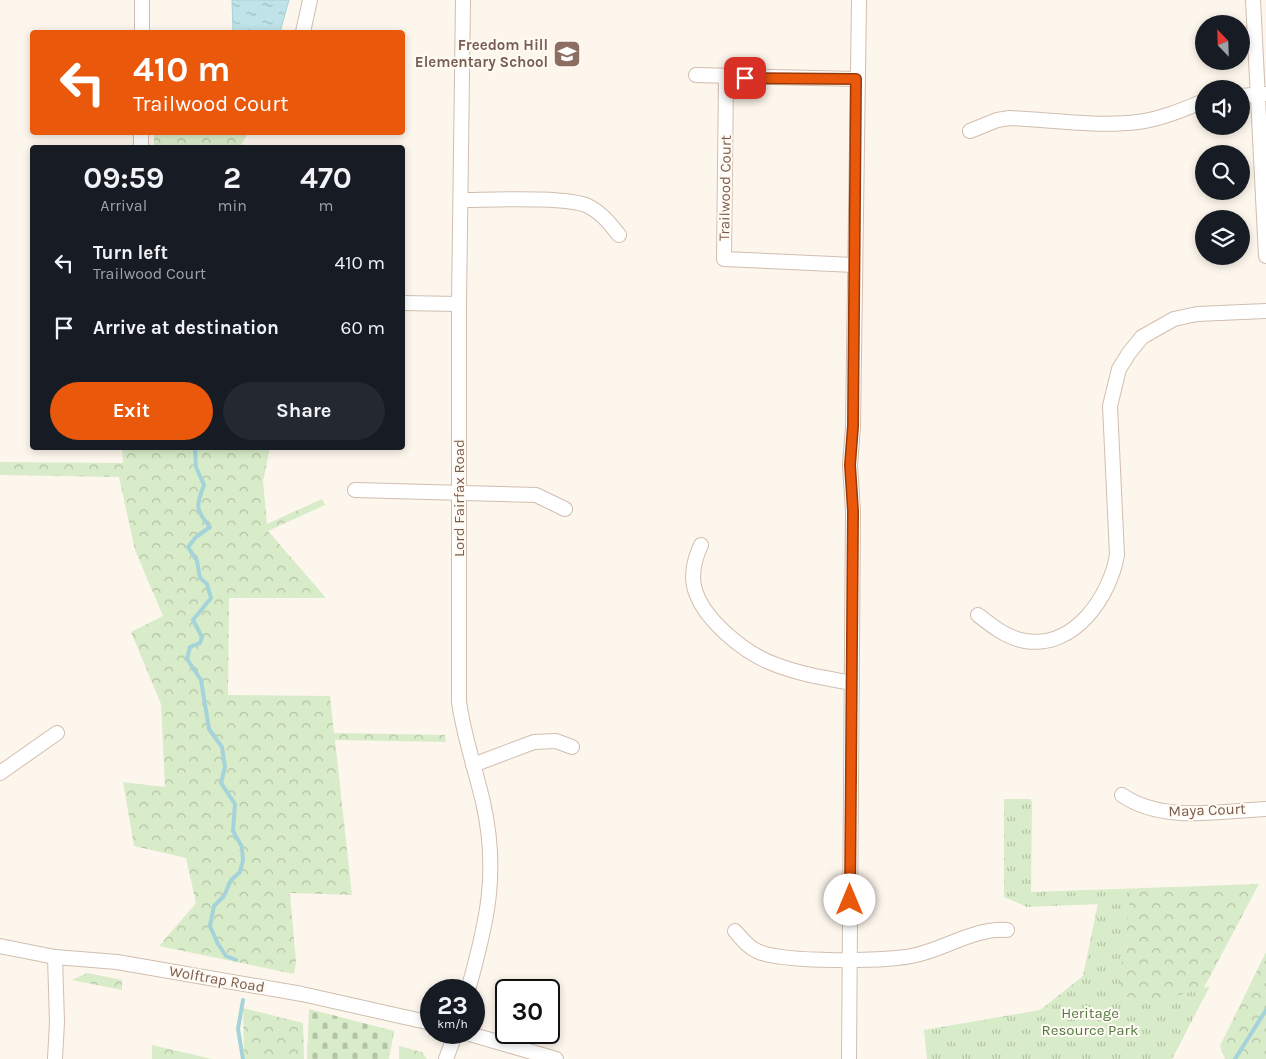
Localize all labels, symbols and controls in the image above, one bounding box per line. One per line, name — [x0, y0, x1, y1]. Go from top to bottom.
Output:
north arrow — [1195, 15, 1250, 70]
map controls — [1195, 15, 1250, 265]
place label: Freedom Hill Elementary School — [415, 36, 548, 71]
school or university icon: Freedom Hill Elementary School — [552, 39, 582, 69]
text: 410 m — [133, 49, 231, 90]
icon: left — [50, 50, 115, 115]
pin — [724, 57, 766, 99]
icon: arrive — [731, 64, 759, 92]
button: sound — [1195, 80, 1250, 135]
text: Trailwood Court — [133, 91, 288, 117]
street label: Trailwood Court — [715, 134, 735, 241]
button: search — [1195, 145, 1250, 200]
text: 09:59 — [83, 160, 164, 196]
text: 2 — [223, 160, 241, 196]
text: 470 — [300, 160, 352, 196]
text: Arrival — [100, 196, 147, 215]
text: min — [217, 196, 247, 215]
text: m — [318, 196, 333, 215]
button: layers — [1195, 210, 1250, 265]
text: Turn left — [93, 242, 168, 264]
icon: left — [50, 249, 78, 277]
text: 410 m — [335, 252, 385, 274]
text: Trailwood Court — [93, 264, 206, 283]
icon: arrive — [50, 314, 78, 342]
text: Arrive at destination — [93, 317, 279, 339]
text: 60 m — [341, 317, 385, 339]
button: Exit — [50, 382, 213, 440]
button: Share — [223, 382, 385, 440]
street label: Lord Fairfax Road — [450, 439, 468, 557]
street label: Maya Court — [1168, 800, 1246, 820]
position arrow — [823, 873, 875, 925]
street label: Wolftrap Road — [168, 962, 266, 996]
speed limit sign: 30 — [495, 979, 560, 1044]
text: 23 — [437, 991, 468, 1020]
park label: Heritage Resource Park — [1042, 1004, 1138, 1039]
text: km/h — [437, 1017, 468, 1031]

